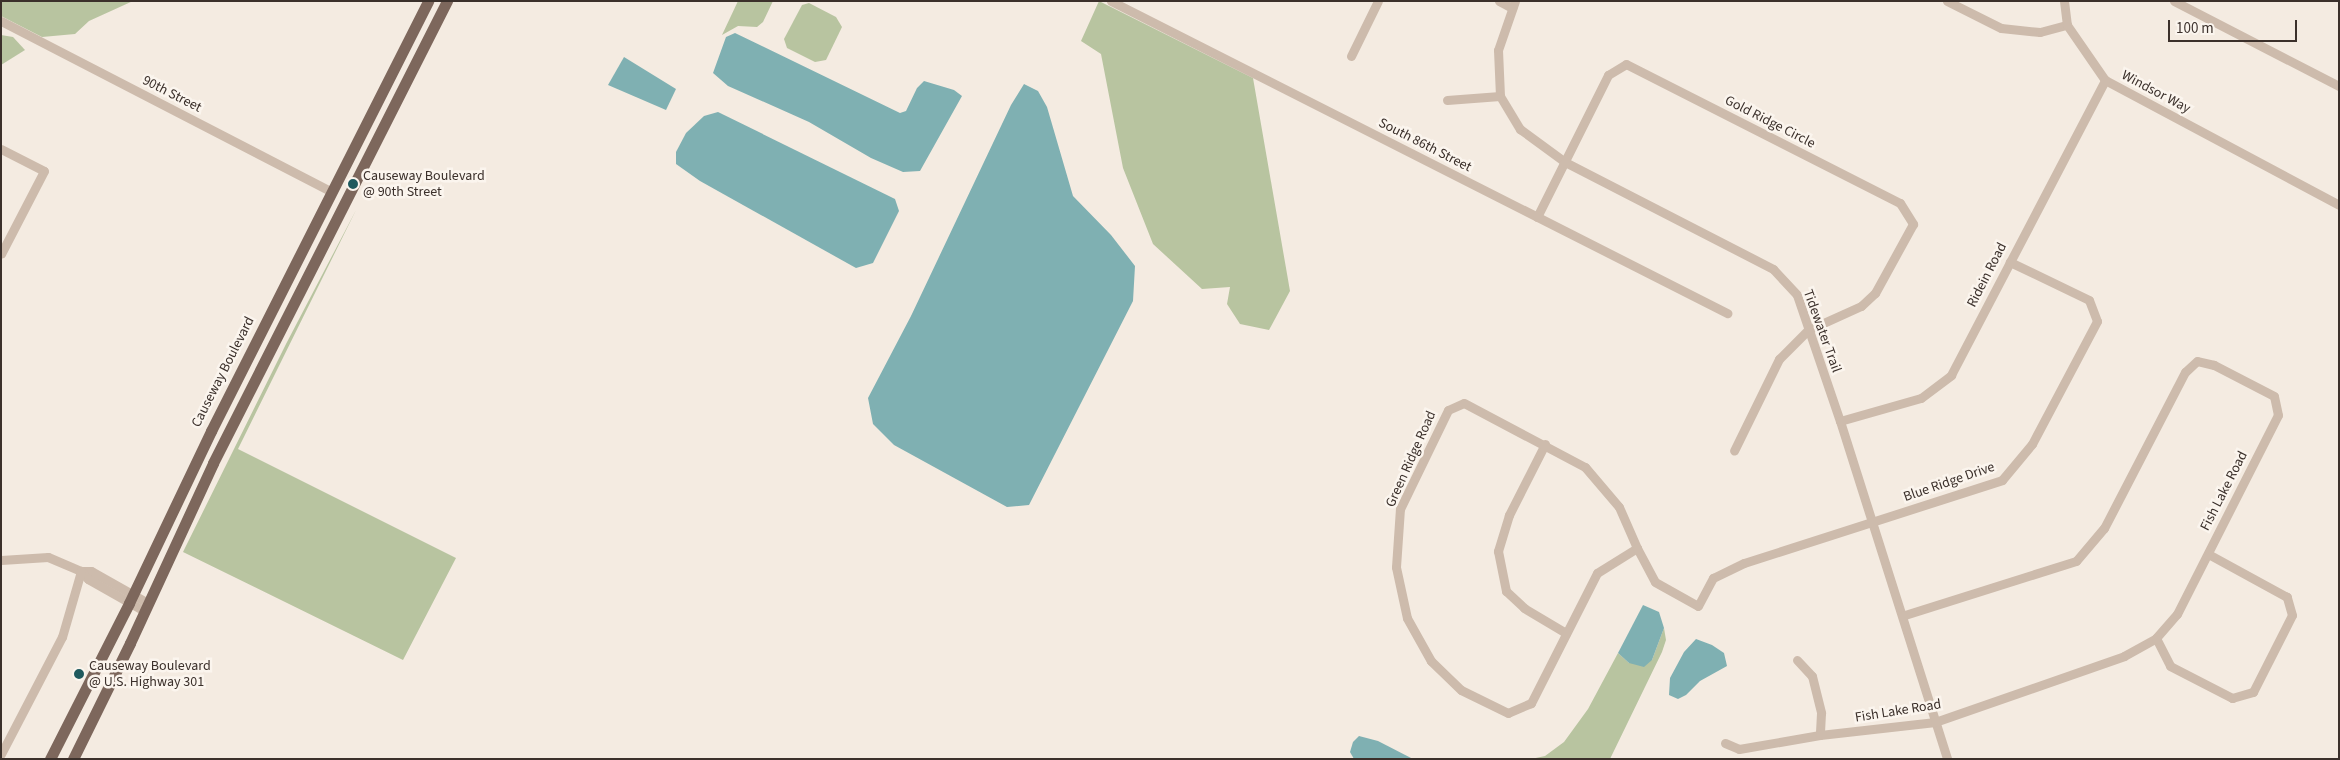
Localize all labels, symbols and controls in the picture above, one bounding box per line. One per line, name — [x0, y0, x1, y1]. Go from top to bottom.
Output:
scale bar — [2170, 10, 2299, 42]
text: 100 m — [2176, 18, 2214, 39]
street label: Windsor Way — [2119, 67, 2193, 117]
street label: 90th Street — [140, 72, 204, 116]
street label: Gold Ridge Circle — [1722, 92, 1818, 152]
street label: South 86th Street — [1376, 114, 1474, 176]
place label: Causeway Boulevard @ 90th Street — [363, 168, 485, 200]
marker: Causeway Boulevard @ 90th Street — [347, 178, 359, 190]
street label: Ridein Road — [1964, 240, 2010, 310]
street label: Tidewater Trail — [1799, 287, 1845, 375]
street label: Causeway Boulevard — [188, 314, 258, 430]
street label: Green Ridge Road — [1382, 408, 1440, 510]
street label: Fish Lake Road — [2197, 448, 2251, 534]
street label: Blue Ridge Drive — [1901, 459, 1997, 505]
place label: Causeway Boulevard @ U.S. Highway 301 — [89, 658, 211, 690]
marker: Causeway Boulevard @ U.S. Highway 301 — [73, 668, 85, 680]
street label: Fish Lake Road — [1854, 696, 1942, 726]

